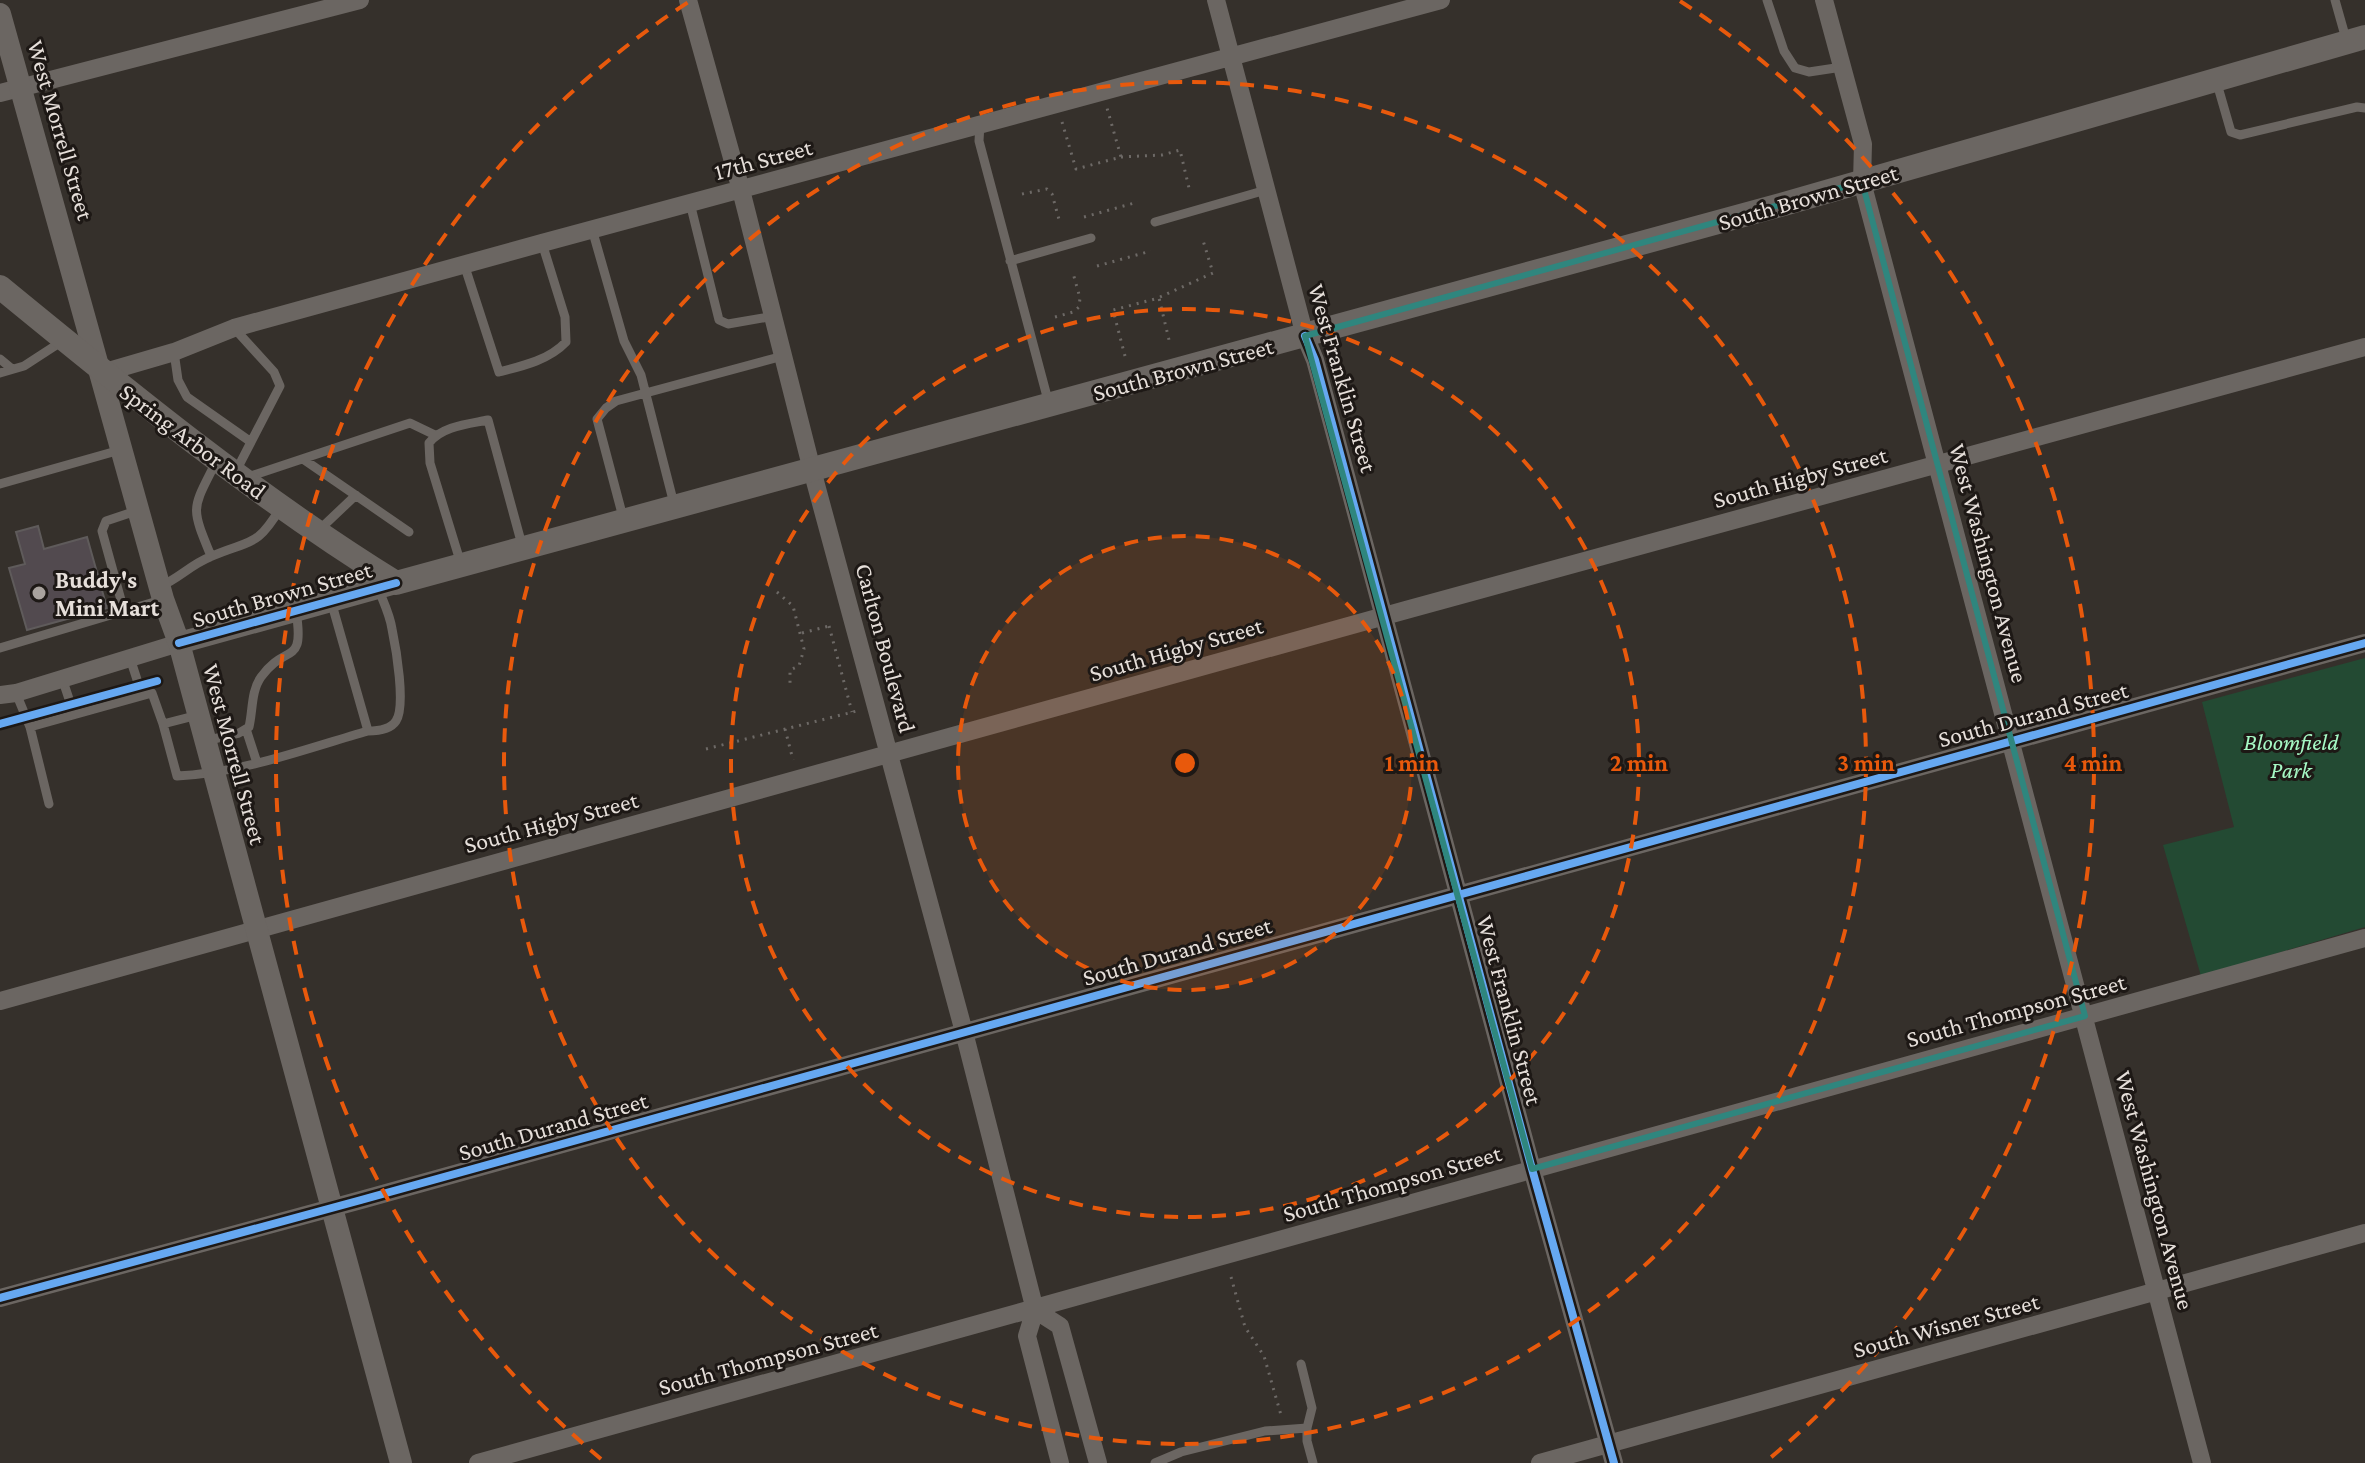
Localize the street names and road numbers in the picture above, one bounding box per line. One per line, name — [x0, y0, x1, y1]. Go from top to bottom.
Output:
street label: West Morrell Street — [22, 37, 100, 224]
street label: 17th Street — [711, 133, 816, 185]
street label: South Brown Street — [1715, 158, 1902, 236]
street label: West Franklin Street — [1303, 281, 1383, 476]
street label: South Brown Street — [1090, 332, 1277, 406]
street label: Spring Arbor Road — [115, 377, 272, 505]
street label: South Higby Street — [1710, 441, 1891, 513]
street label: West Washington Avenue — [1944, 441, 2034, 685]
street label: South Brown Street — [189, 555, 376, 633]
street label: Carlton Boulevard — [850, 560, 922, 736]
street label: South Higby Street — [1086, 611, 1267, 687]
street label: West Morrell Street — [198, 661, 272, 848]
street label: South Durand Street — [1935, 675, 2132, 752]
street label: South Higby Street — [461, 786, 642, 858]
street label: South Durand Street — [1079, 911, 1276, 991]
street label: West Franklin Street — [1472, 912, 1549, 1109]
street label: South Thompson Street — [1903, 967, 2130, 1052]
street label: West Washington Avenue — [2110, 1068, 2200, 1312]
street label: South Durand Street — [455, 1086, 652, 1166]
street label: South Thompson Street — [1280, 1139, 1505, 1227]
street label: South Wisner Street — [1850, 1287, 2043, 1363]
street label: South Thompson Street — [655, 1315, 882, 1400]

